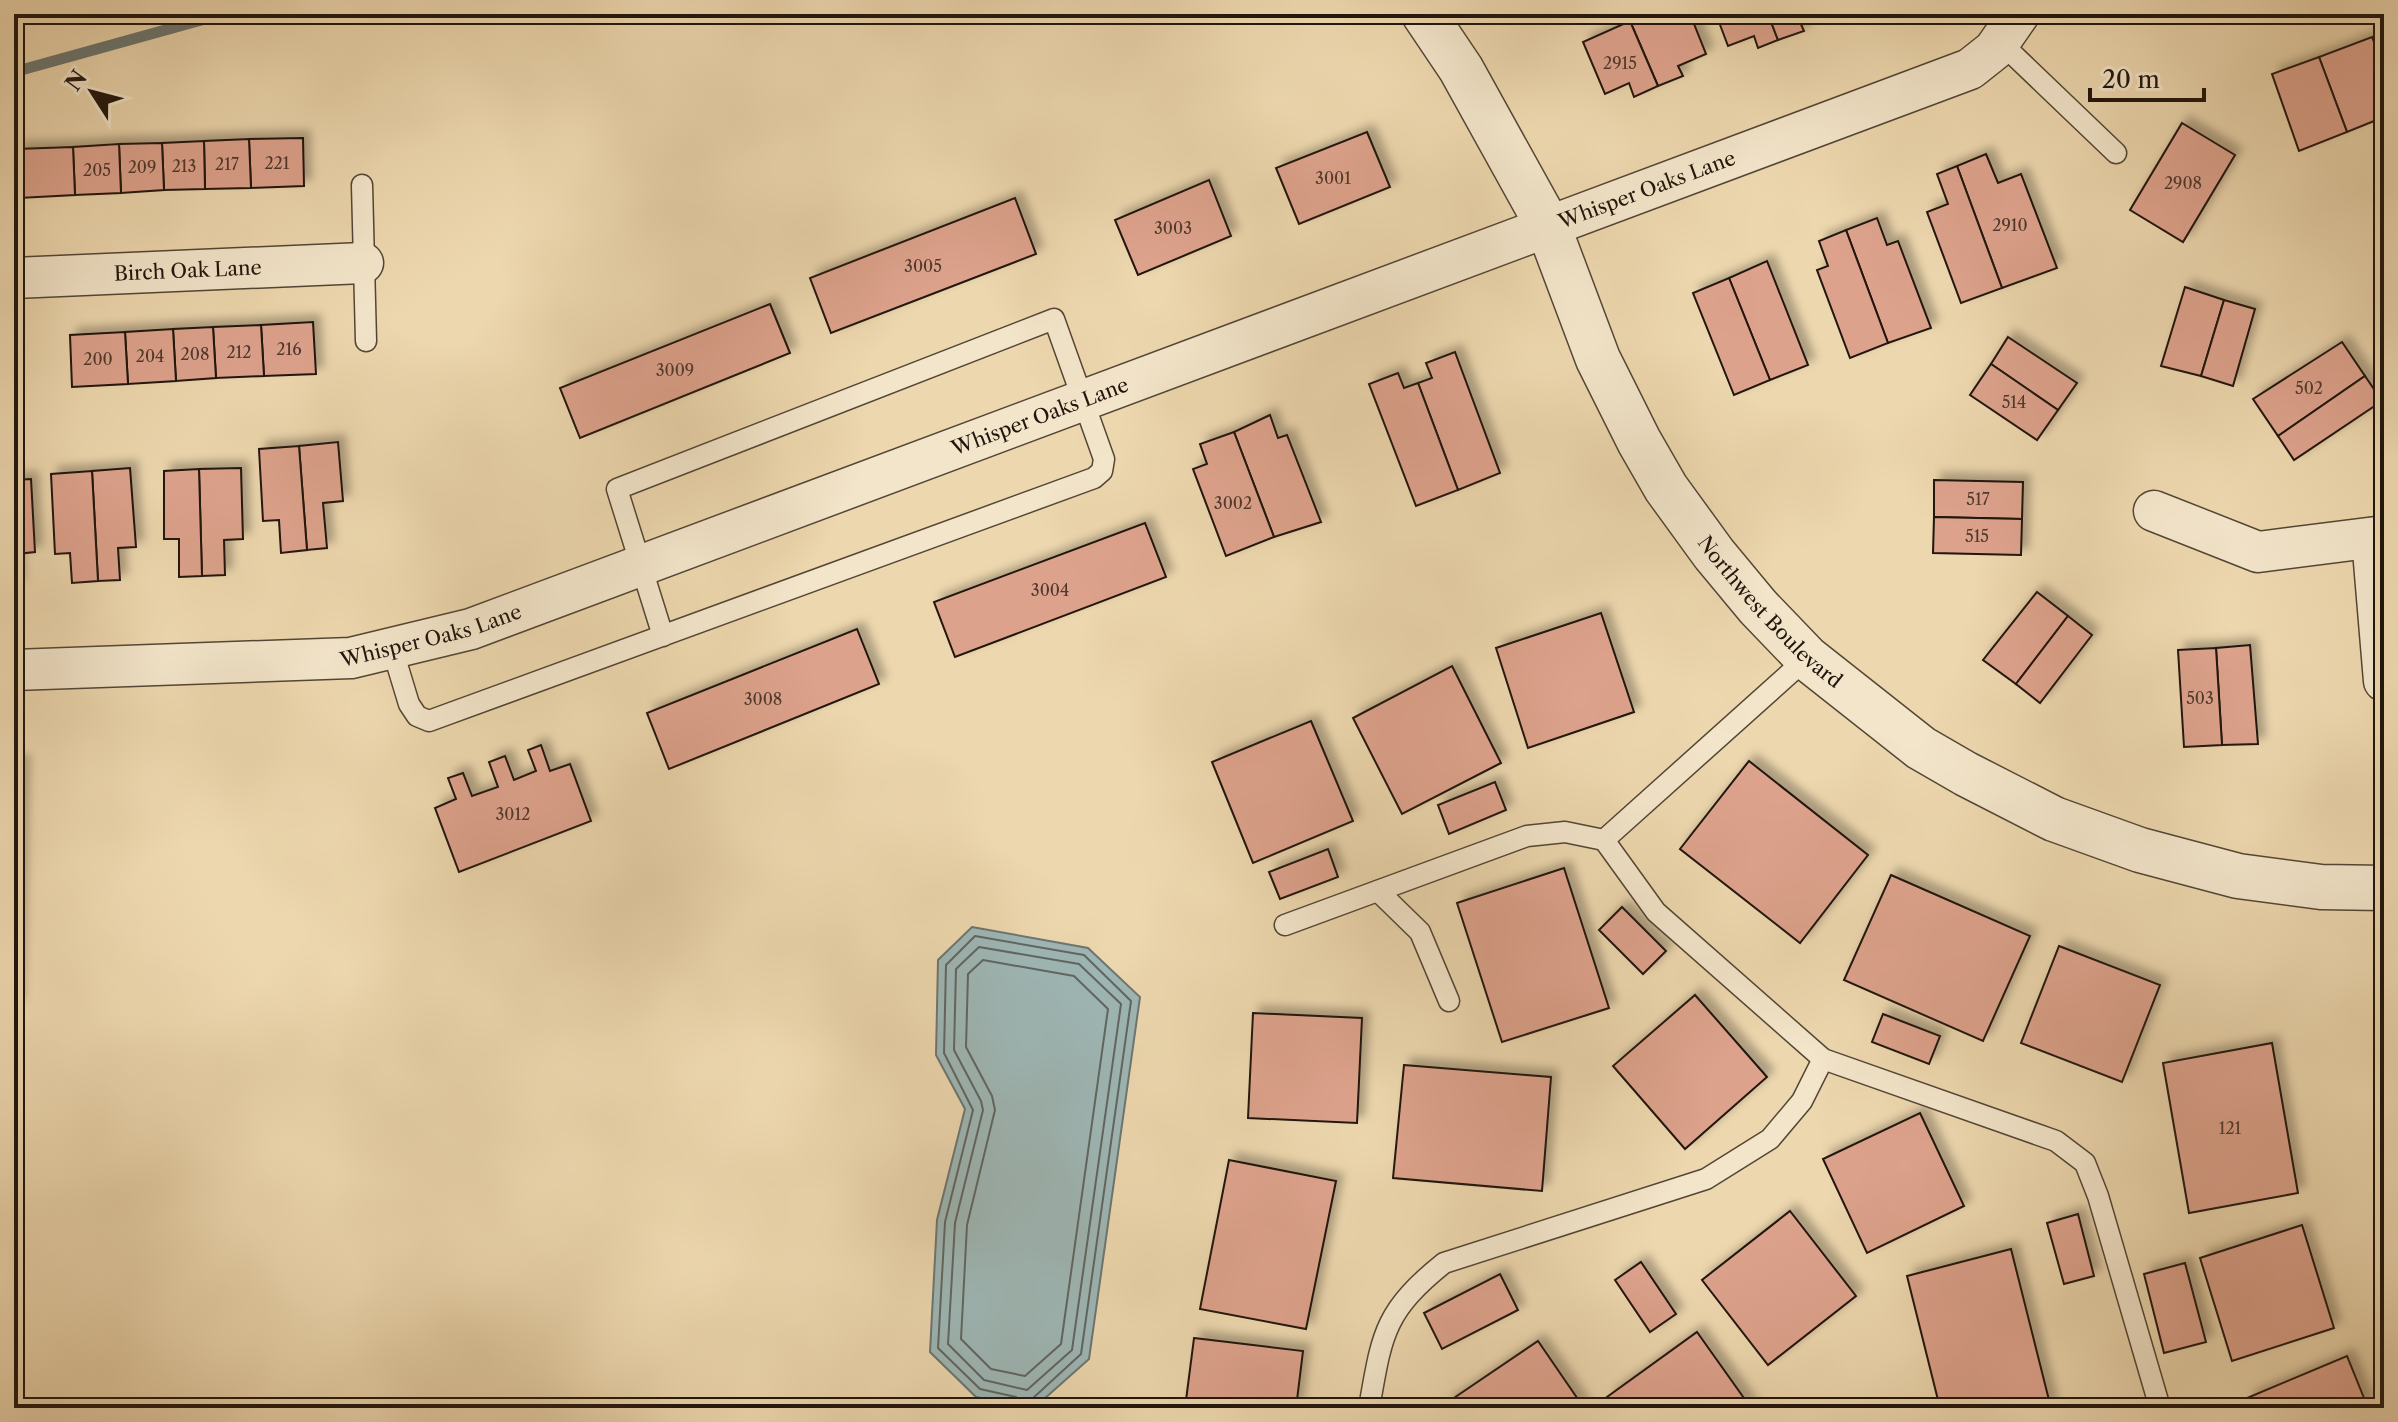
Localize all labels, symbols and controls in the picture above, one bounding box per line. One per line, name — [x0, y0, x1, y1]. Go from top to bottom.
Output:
north arrow — [52, 52, 132, 132]
scale bar — [2090, 52, 2204, 102]
house number: 2915 — [1603, 53, 1637, 73]
text: N — [60, 65, 93, 96]
text: 20 m — [2102, 65, 2160, 94]
street label: Whisper Oaks Lane — [1554, 146, 1739, 234]
house number: 221 — [264, 153, 290, 173]
house number: 217 — [215, 154, 239, 174]
house number: 213 — [172, 156, 196, 176]
house number: 209 — [128, 157, 156, 177]
house number: 205 — [83, 160, 111, 180]
house number: 3001 — [1315, 168, 1351, 188]
house number: 2908 — [2164, 173, 2202, 193]
house number: 2910 — [1992, 215, 2028, 235]
house number: 3003 — [1154, 218, 1192, 238]
street label: Birch Oak Lane — [114, 255, 262, 286]
house number: 3005 — [904, 256, 942, 276]
house number: 216 — [276, 339, 302, 359]
house number: 212 — [226, 342, 252, 362]
house number: 208 — [181, 344, 209, 364]
house number: 204 — [136, 346, 164, 366]
house number: 200 — [83, 349, 113, 369]
house number: 3009 — [656, 360, 694, 380]
street label: Whisper Oaks Lane — [947, 373, 1132, 461]
house number: 502 — [2295, 378, 2323, 398]
house number: 514 — [2002, 392, 2026, 412]
house number: 517 — [1966, 489, 1990, 509]
house number: 3002 — [1214, 493, 1252, 513]
house number: 515 — [1965, 526, 1989, 546]
street label: Northwest Boulevard — [1693, 531, 1847, 693]
house number: 3004 — [1031, 580, 1069, 600]
street label: Whisper Oaks Lane — [337, 599, 525, 672]
house number: 503 — [2186, 688, 2214, 708]
house number: 3008 — [744, 689, 782, 709]
house number: 3012 — [496, 804, 530, 824]
house number: 121 — [2219, 1118, 2242, 1138]

